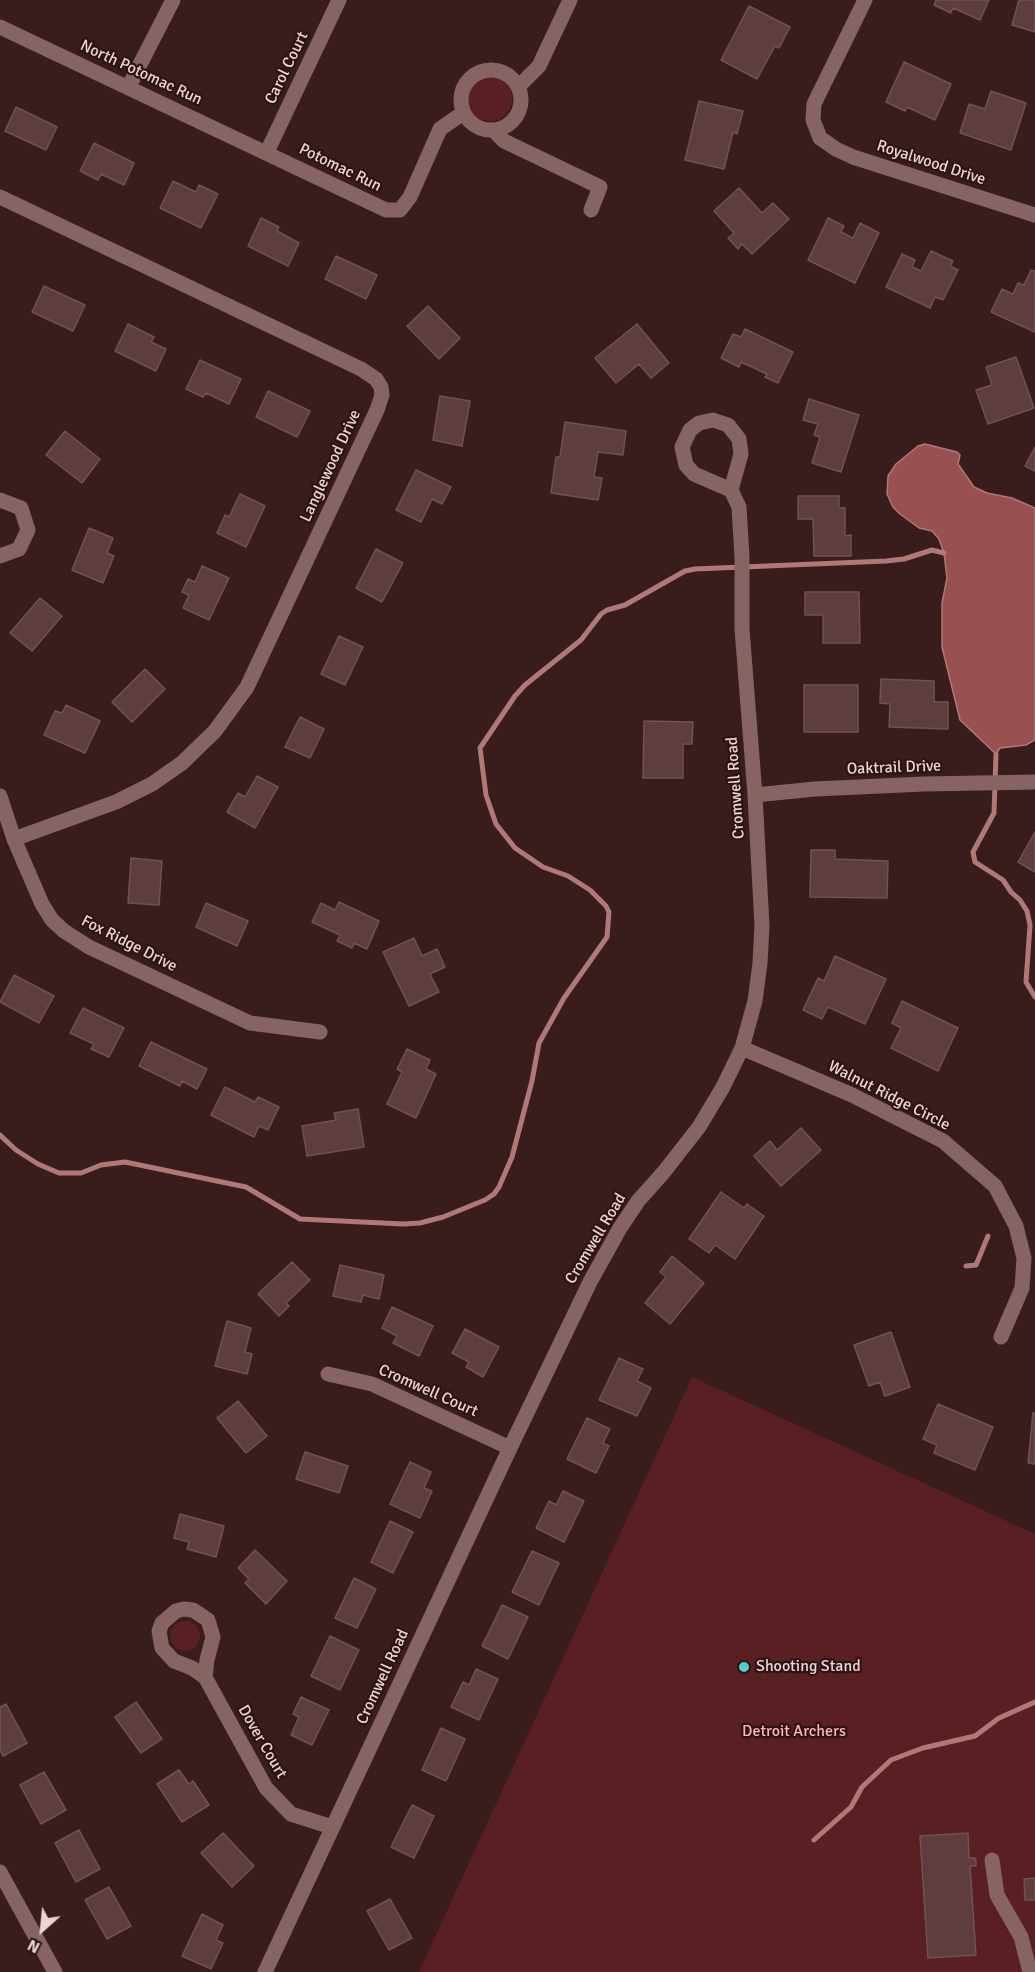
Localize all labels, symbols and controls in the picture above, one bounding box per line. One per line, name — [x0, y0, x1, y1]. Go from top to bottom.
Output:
street label: Carol Court — [261, 29, 313, 107]
street label: North Potomac Run — [77, 36, 205, 110]
street label: Royalwood Drive — [874, 136, 988, 190]
street label: Potomac Run — [296, 140, 384, 196]
street label: Langlewood Drive — [297, 407, 365, 525]
street label: Cromwell Road — [723, 736, 749, 840]
street label: Oaktrail Drive — [847, 757, 941, 779]
street label: Fox Ridge Drive — [78, 912, 180, 976]
street label: Walnut Ridge Circle — [825, 1057, 953, 1135]
street label: Cromwell Road — [561, 1190, 631, 1288]
street label: Cromwell Court — [375, 1361, 481, 1421]
street label: Cromwell Road — [353, 1627, 413, 1727]
place label: Shooting Stand — [756, 1657, 861, 1677]
marker: Shooting Stand — [737, 1660, 751, 1674]
street label: Dover Court — [233, 1702, 291, 1782]
park label: Detroit Archers — [742, 1722, 846, 1742]
north arrow — [12, 1900, 72, 1960]
text: N — [24, 1935, 43, 1957]

